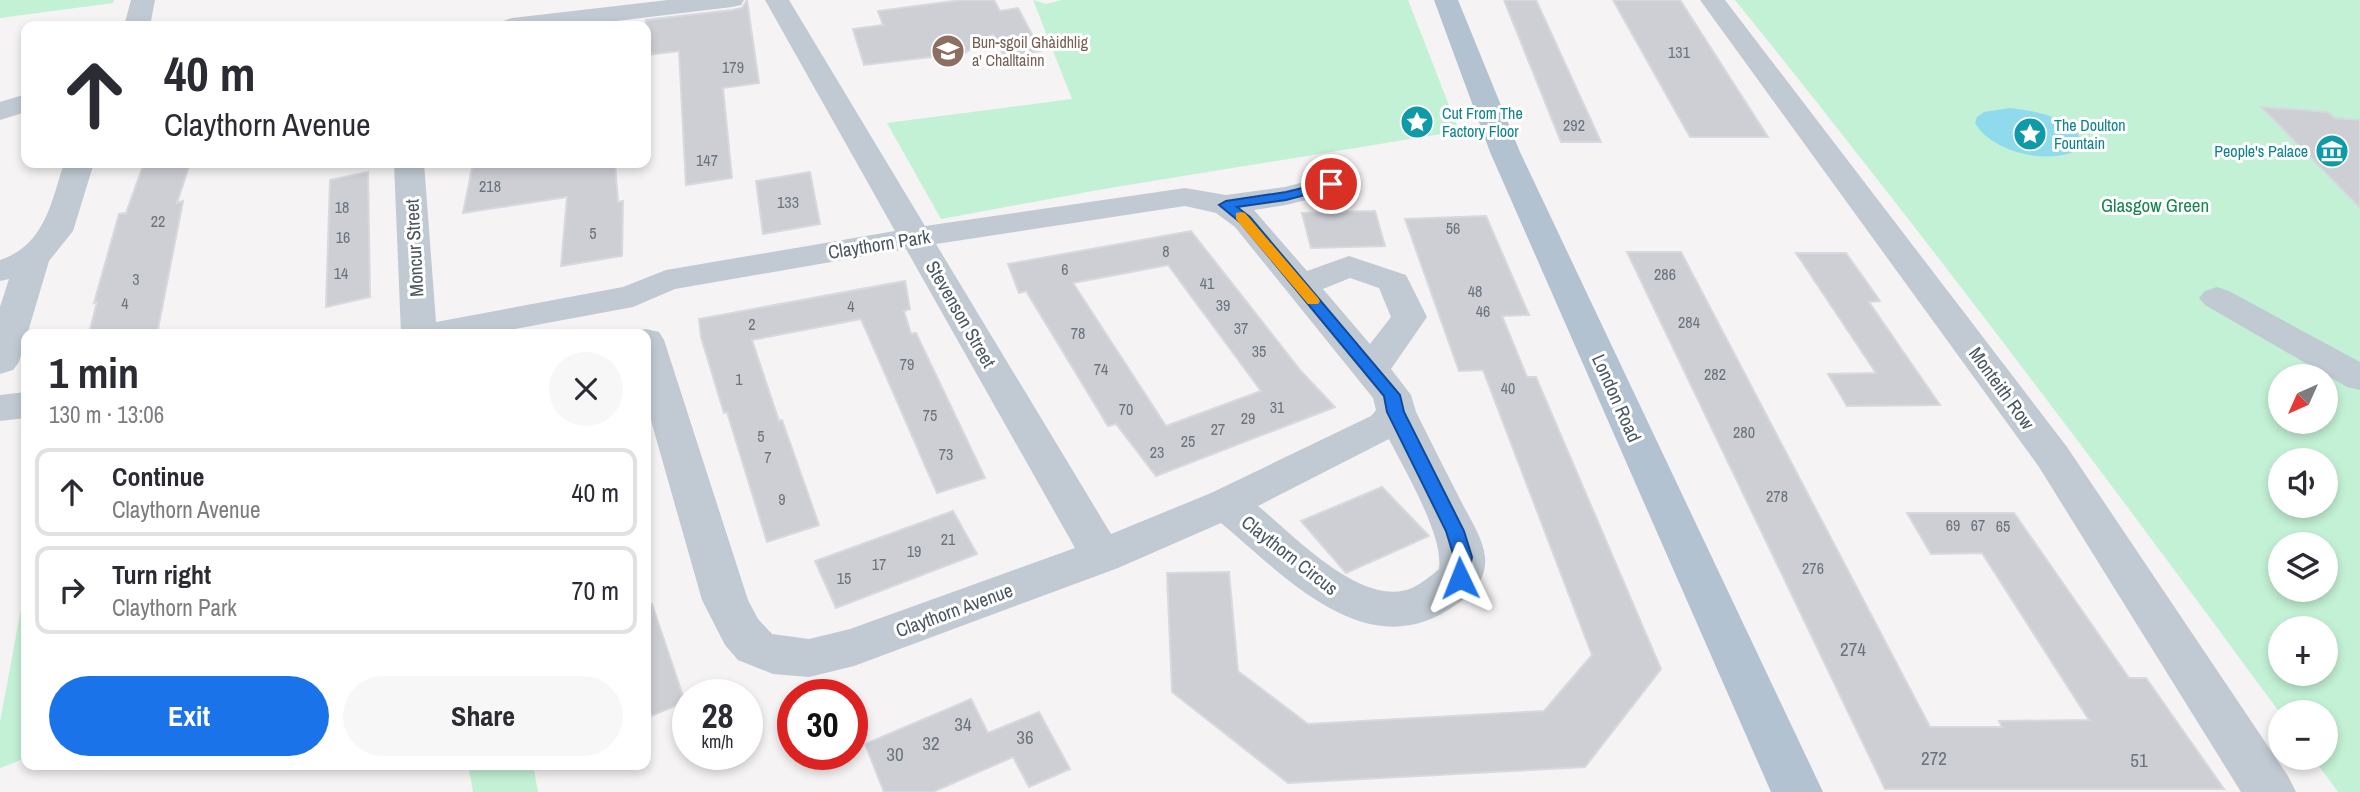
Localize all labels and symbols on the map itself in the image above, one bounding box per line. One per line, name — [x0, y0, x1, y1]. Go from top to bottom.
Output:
place label: Bun-sgoil Ghàidhlig a' Challtainn — [972, 31, 1089, 71]
school or university icon: Bun-sgoil Ghàidhlig a' Challtainn — [929, 32, 967, 70]
house number: 131 — [1668, 41, 1691, 63]
house number: 179 — [722, 56, 744, 78]
place label: Cut From The Factory Floor — [1442, 102, 1523, 142]
place icon: Cut From The Factory Floor — [1398, 103, 1436, 141]
house number: 292 — [1563, 114, 1585, 136]
place label: The Doulton Fountain — [2054, 114, 2125, 154]
place icon: The Doulton Fountain — [2011, 115, 2049, 153]
museum icon: People's Palace — [2313, 132, 2351, 170]
place label: People's Palace — [2214, 140, 2308, 162]
house number: 147 — [696, 149, 718, 171]
pin — [1301, 154, 1361, 214]
house number: 218 — [479, 175, 501, 197]
house number: 133 — [777, 191, 799, 213]
park label: Glasgow Green — [2101, 192, 2209, 218]
house number: 18 — [335, 196, 349, 218]
street label: Moncur Street — [398, 198, 430, 298]
house number: 22 — [151, 210, 165, 232]
house number: 56 — [1446, 217, 1460, 239]
house number: 5 — [589, 222, 597, 244]
street label: Claythorn Park — [826, 223, 932, 265]
house number: 16 — [336, 226, 350, 248]
house number: 8 — [1162, 240, 1170, 262]
street label: Stevenson Street — [920, 256, 1002, 373]
house number: 6 — [1061, 258, 1069, 280]
house number: 14 — [334, 262, 348, 284]
house number: 286 — [1654, 263, 1676, 285]
house number: 3 — [132, 268, 140, 290]
house number: 41 — [1200, 272, 1215, 294]
house number: 48 — [1468, 280, 1482, 302]
house number: 4 — [121, 292, 129, 314]
house number: 39 — [1216, 294, 1230, 316]
house number: 4 — [847, 295, 855, 317]
house number: 46 — [1476, 300, 1490, 322]
house number: 284 — [1678, 311, 1700, 333]
house number: 2 — [748, 313, 756, 335]
house number: 37 — [1234, 317, 1248, 339]
house number: 78 — [1071, 322, 1085, 344]
house number: 35 — [1252, 340, 1266, 362]
street label: Monteith Row — [1963, 341, 2041, 435]
street label: London Road — [1586, 350, 1648, 446]
house number: 79 — [900, 353, 914, 375]
house number: 74 — [1094, 358, 1108, 380]
house number: 282 — [1704, 363, 1726, 385]
north arrow — [2268, 364, 2338, 434]
house number: 1 — [735, 368, 743, 390]
house number: 40 — [1501, 377, 1515, 399]
house number: 31 — [1270, 396, 1285, 418]
house number: 70 — [1119, 398, 1133, 420]
house number: 75 — [923, 404, 937, 426]
house number: 29 — [1241, 407, 1255, 429]
house number: 27 — [1211, 418, 1225, 440]
house number: 280 — [1733, 421, 1755, 443]
house number: 5 — [757, 425, 765, 447]
house number: 25 — [1181, 430, 1195, 452]
house number: 23 — [1150, 441, 1164, 463]
house number: 73 — [939, 443, 953, 465]
house number: 7 — [764, 446, 772, 468]
house number: 278 — [1766, 485, 1788, 507]
house number: 9 — [778, 488, 786, 510]
street label: Claythorn Circus — [1236, 509, 1344, 601]
house number: 69 — [1946, 514, 1960, 536]
house number: 67 — [1971, 514, 1985, 536]
house number: 65 — [1996, 515, 2010, 537]
house number: 21 — [941, 528, 956, 550]
house number: 19 — [907, 540, 921, 562]
position arrow — [1423, 541, 1497, 615]
house number: 17 — [872, 553, 886, 575]
house number: 276 — [1802, 557, 1824, 579]
house number: 15 — [837, 567, 851, 589]
street label: Claythorn Avenue — [892, 577, 1016, 643]
house number: 274 — [1840, 636, 1866, 662]
speed limit sign: 30 — [777, 679, 868, 770]
house number: 34 — [954, 711, 972, 737]
house number: 36 — [1016, 724, 1034, 750]
house number: 32 — [922, 730, 940, 756]
house number: 30 — [886, 741, 904, 767]
house number: 272 — [1921, 745, 1947, 771]
house number: 51 — [2130, 747, 2148, 773]

